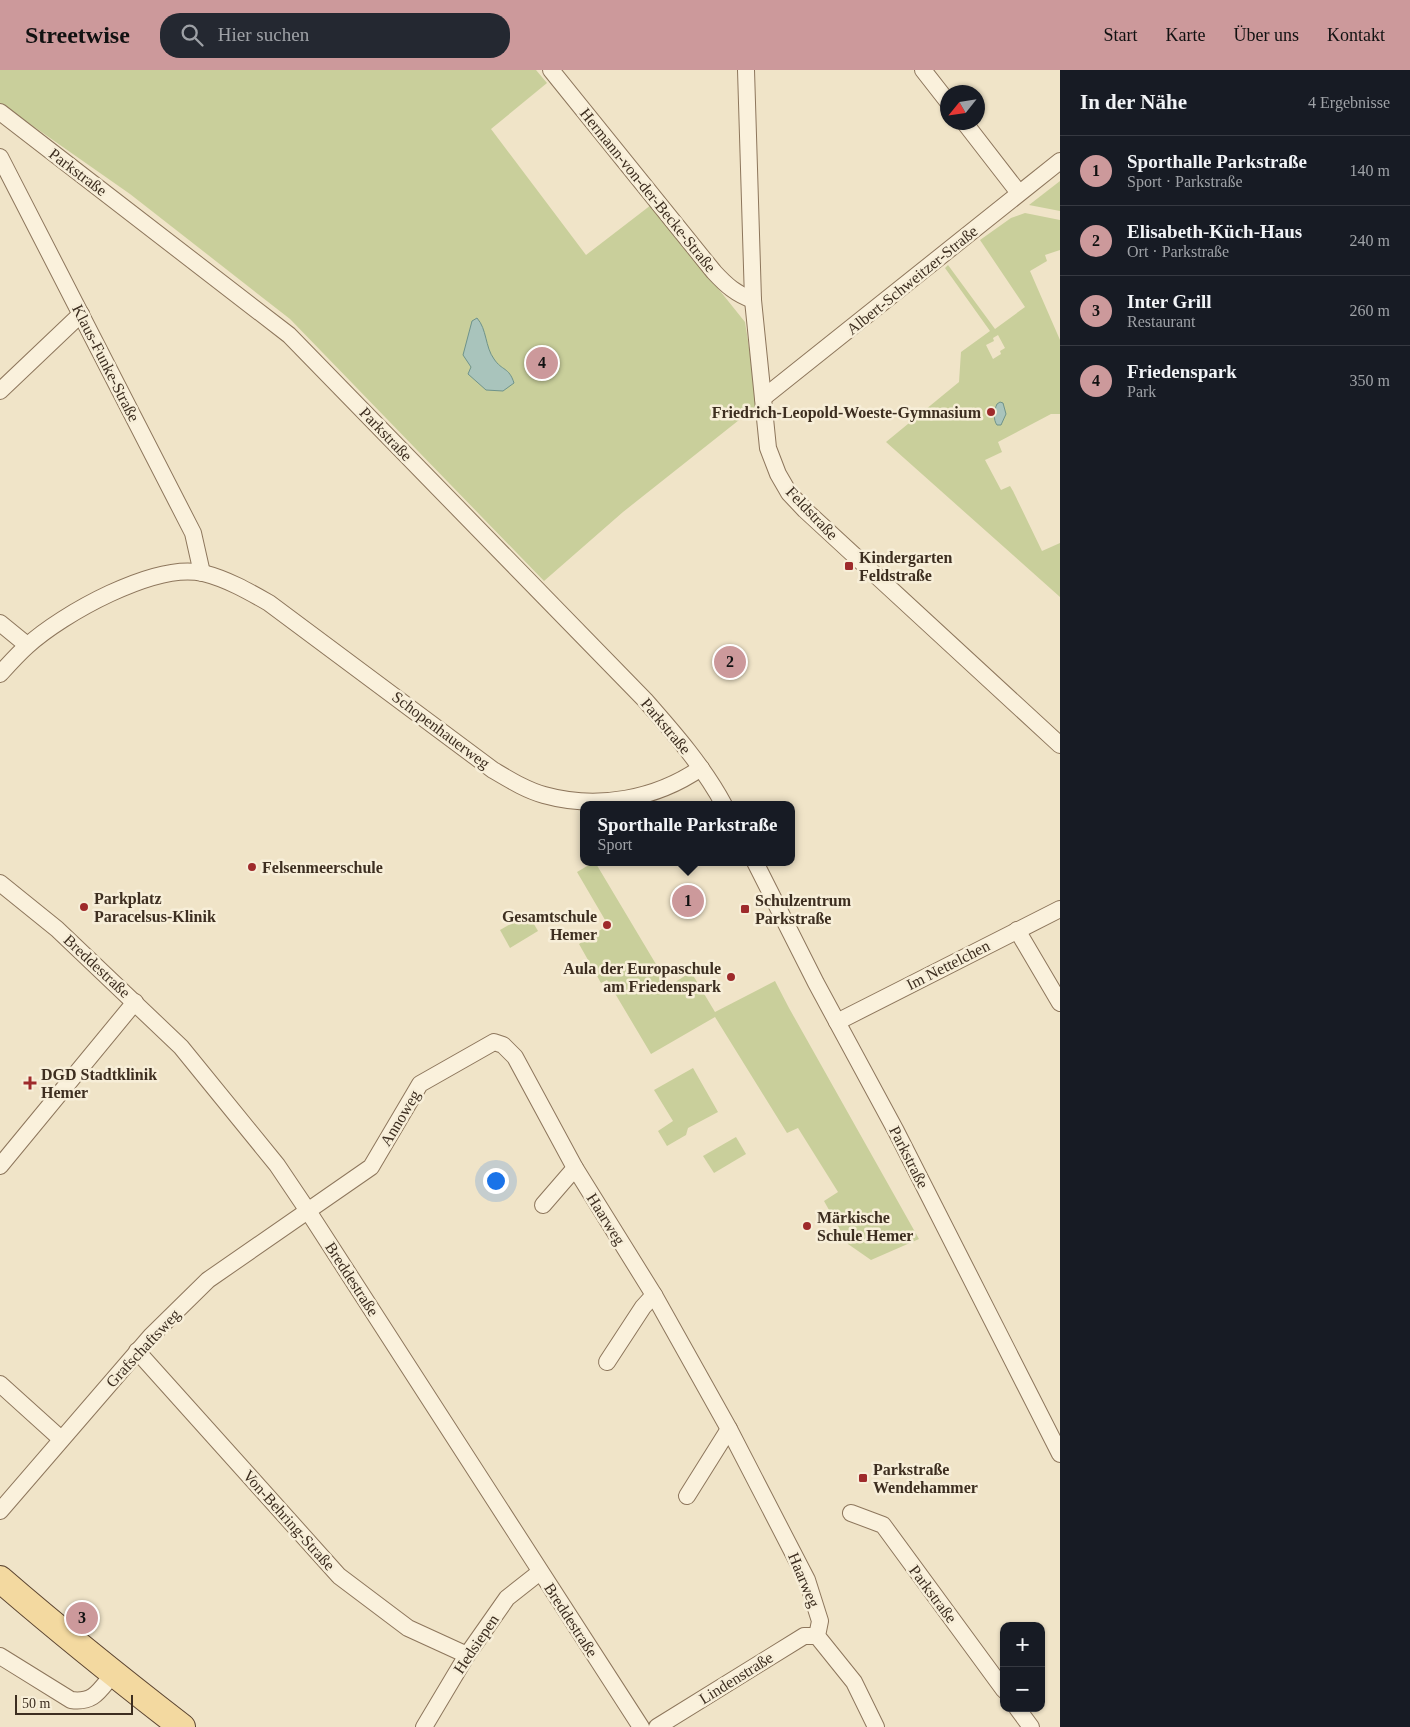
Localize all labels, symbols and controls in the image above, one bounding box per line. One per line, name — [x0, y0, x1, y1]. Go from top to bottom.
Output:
search box — [160, 13, 510, 58]
icon: search — [178, 21, 206, 49]
text: Streetwise — [25, 22, 130, 48]
text: Hier suchen — [218, 24, 309, 45]
text: Start — [1104, 25, 1138, 45]
text: Karte — [1166, 25, 1206, 45]
text: Über uns — [1234, 25, 1299, 45]
text: Kontakt — [1327, 25, 1385, 45]
north arrow — [940, 85, 985, 130]
text: In der Nähe — [1080, 90, 1187, 114]
text: 4 Ergebnisse — [1308, 94, 1390, 111]
street label: Hermann-von-der-Becke-Straße — [577, 105, 719, 275]
street label: Parkstraße — [46, 145, 110, 199]
text: Sporthalle Parkstraße — [1127, 151, 1307, 172]
text: 1 — [1092, 162, 1100, 179]
text: 140 m — [1350, 162, 1390, 179]
text: Sport · Parkstraße — [1127, 173, 1243, 190]
text: Elisabeth-Küch-Haus — [1127, 221, 1302, 242]
street label: Albert-Schweitzer-Straße — [843, 222, 981, 338]
text: 2 — [1092, 232, 1100, 249]
text: 240 m — [1350, 232, 1390, 249]
text: Ort · Parkstraße — [1127, 243, 1229, 260]
text: Inter Grill — [1127, 291, 1212, 312]
street label: Klaus-Funke-Straße — [69, 302, 143, 424]
text: 3 — [1092, 302, 1100, 319]
text: 260 m — [1350, 302, 1390, 319]
text: Restaurant — [1127, 313, 1195, 330]
pin: 4 — [526, 344, 558, 382]
text: Friedenspark — [1127, 361, 1237, 382]
text: 4 — [1092, 372, 1100, 389]
text: 350 m — [1350, 372, 1390, 389]
text: Park — [1127, 383, 1156, 400]
street label: Parkstraße — [356, 404, 416, 464]
place label: Friedrich-Leopold-Woeste-Gymnasium — [712, 404, 982, 422]
marker: Friedrich-Leopold-Woeste-Gymnasium — [985, 406, 997, 418]
street label: Feldstraße — [783, 483, 841, 543]
place label: Kindergarten Feldstraße — [859, 549, 952, 584]
marker: Kindergarten Feldstraße — [843, 560, 855, 572]
pin: 2 — [714, 643, 746, 681]
street label: Schopenhauerweg — [388, 688, 493, 773]
street label: Parkstraße — [638, 695, 694, 757]
popup — [580, 801, 795, 866]
text: Sporthalle Parkstraße — [598, 814, 777, 835]
text: Sport — [598, 836, 632, 853]
place label: Felsenmeerschule — [262, 859, 383, 876]
marker: Felsenmeerschule — [246, 861, 258, 873]
pin: 1 — [672, 882, 704, 920]
place label: Parkplatz Paracelsus-Klinik — [94, 890, 216, 925]
place label: Schulzentrum Parkstraße — [755, 892, 852, 927]
marker: Parkplatz Paracelsus-Klinik — [78, 901, 90, 913]
marker: Schulzentrum Parkstraße — [739, 903, 751, 915]
place label: Gesamtschule Hemer — [502, 908, 597, 943]
marker: Gesamtschule Hemer — [601, 919, 613, 931]
street label: Breddestraße — [60, 931, 134, 1001]
street label: Im Nettelchen — [904, 937, 992, 993]
place label: Aula der Europaschule am Friedenspark — [563, 960, 721, 996]
marker: Aula der Europaschule am Friedenspark — [725, 971, 737, 983]
place label: DGD Stadtklinik Hemer — [41, 1066, 157, 1101]
marker: DGD Stadtklinik Hemer — [23, 1076, 37, 1090]
street label: Annoweg — [377, 1087, 424, 1150]
street label: Parkstraße — [886, 1123, 932, 1191]
your location — [483, 1168, 509, 1194]
street label: Haarweg — [583, 1190, 629, 1249]
place label: Märkische Schule Hemer — [817, 1209, 913, 1244]
marker: Märkische Schule Hemer — [801, 1220, 813, 1232]
street label: Breddestraße — [322, 1239, 382, 1319]
street label: Grafschaftsweg — [103, 1305, 184, 1391]
place label: Parkstraße Wendehammer — [873, 1461, 978, 1496]
street label: Von-Behring-Straße — [239, 1467, 338, 1574]
marker: Parkstraße Wendehammer — [857, 1472, 869, 1484]
street label: Haarweg — [784, 1550, 823, 1610]
street label: Parkstraße — [906, 1562, 960, 1626]
street label: Breddestraße — [541, 1580, 601, 1660]
pin: 3 — [66, 1599, 98, 1637]
street label: Hedsiepen — [450, 1611, 503, 1677]
map controls — [1000, 1622, 1045, 1712]
button: + — [1000, 1622, 1045, 1667]
street label: Lindenstraße — [696, 1649, 776, 1707]
button: − — [1000, 1667, 1045, 1712]
scale bar — [15, 1692, 132, 1715]
text: 50 m — [22, 1696, 50, 1711]

